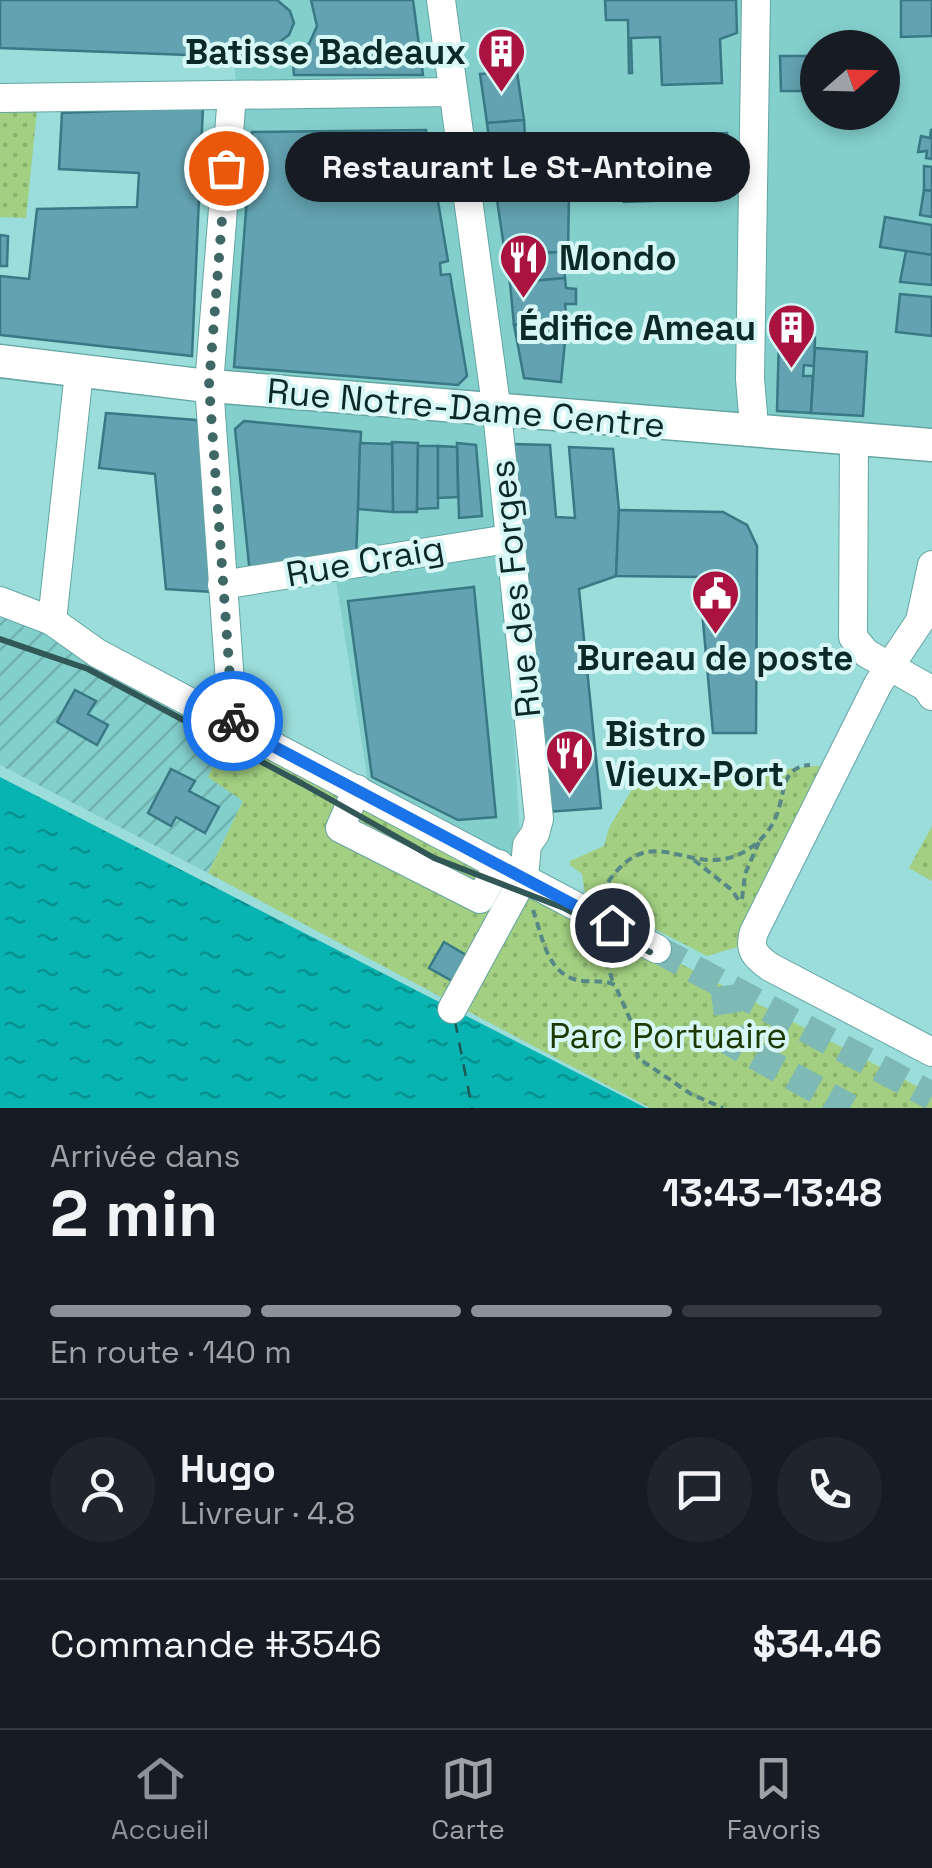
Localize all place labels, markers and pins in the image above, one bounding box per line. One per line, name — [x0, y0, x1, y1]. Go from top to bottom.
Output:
building icon: Batisse Badeaux — [475, 26, 527, 94]
place label: Batisse Badeaux — [185, 30, 466, 74]
pin — [184, 126, 269, 211]
callout: Restaurant Le St-Antoine — [286, 133, 751, 203]
restaurant icon: Mondo — [498, 232, 550, 300]
place label: Mondo — [559, 236, 677, 280]
building icon: Édifice Ameau — [765, 302, 817, 370]
place label: Édifice Ameau — [519, 306, 756, 350]
public building icon: Bureau de poste — [689, 568, 741, 636]
place label: Bureau de poste — [576, 636, 854, 680]
place label: Bistro Vieux-Port — [605, 712, 784, 796]
restaurant icon: Bistro Vieux-Port — [544, 728, 596, 796]
pin — [570, 883, 655, 968]

